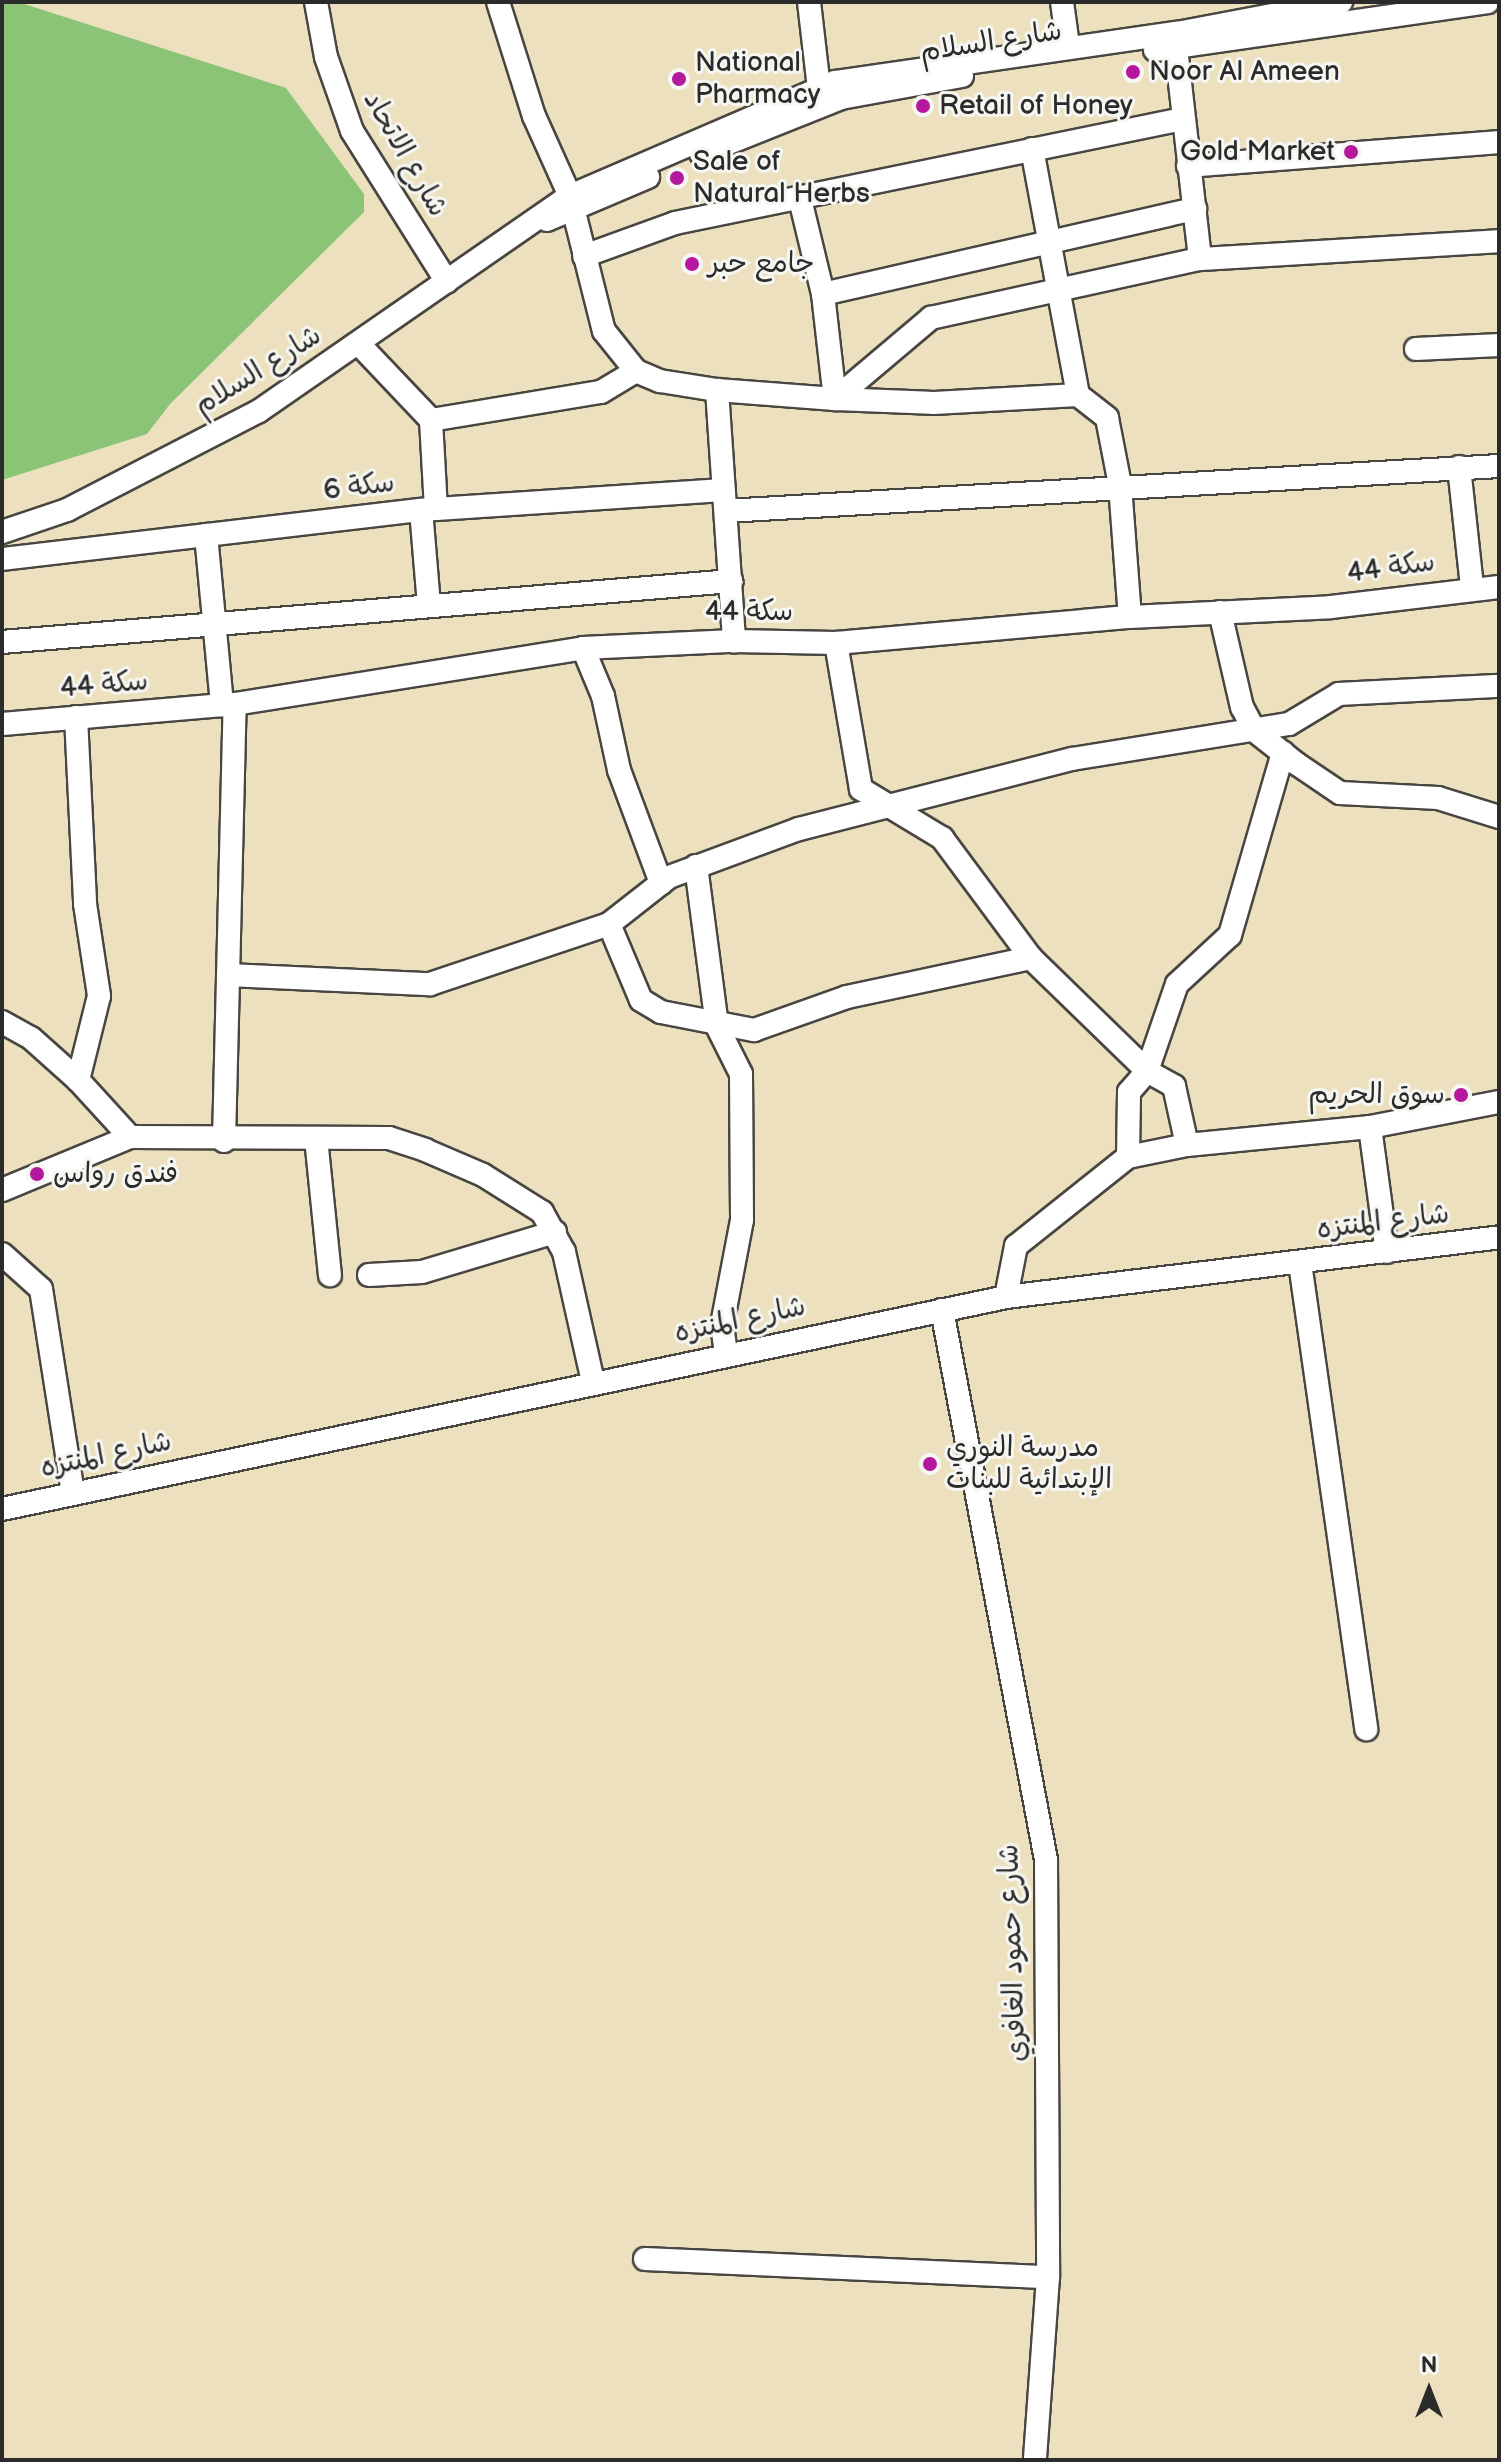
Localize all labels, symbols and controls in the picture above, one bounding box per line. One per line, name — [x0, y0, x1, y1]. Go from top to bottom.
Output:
street label: شارع السلام — [918, 14, 1064, 70]
place label: National Pharmacy — [695, 46, 820, 112]
place label: Noor Al Ameen — [1149, 55, 1340, 89]
marker: Noor Al Ameen — [1124, 63, 1142, 81]
marker: National Pharmacy — [670, 70, 688, 88]
street label: شارع الاتحاد — [356, 85, 454, 223]
place label: Retail of Honey — [939, 89, 1133, 123]
marker: Retail of Honey — [914, 97, 932, 115]
place label: Gold Market — [1180, 135, 1335, 169]
marker: Gold Market — [1342, 143, 1360, 161]
place label: Sale of Natural Herbs — [693, 145, 870, 211]
marker: Sale of Natural Herbs — [668, 169, 686, 187]
place label: جامع حبر — [708, 247, 814, 281]
marker: جامع حبر — [683, 255, 701, 273]
street label: شارع السلام — [188, 319, 328, 423]
street label: سكة 6 — [322, 466, 396, 508]
street label: سكة 44 — [1345, 545, 1437, 591]
street label: سكة 44 — [705, 595, 793, 629]
street label: سكة 44 — [59, 664, 149, 706]
place label: سوق الحريم — [1308, 1078, 1445, 1112]
marker: سوق الحريم — [1452, 1086, 1470, 1104]
place label: فندق رواس — [53, 1157, 178, 1191]
marker: فندق رواس — [28, 1165, 46, 1183]
street label: شارع المنتزه — [1315, 1197, 1451, 1247]
street label: شارع المنتزه — [671, 1290, 809, 1350]
street label: شارع المنتزه — [37, 1425, 175, 1485]
place label: مدرسة النوري الإبتدائية للبنات — [946, 1431, 1112, 1497]
marker: مدرسة النوري الإبتدائية للبنات — [921, 1455, 939, 1473]
street label: شارع حمود الغافري — [992, 1844, 1034, 2062]
north arrow — [1389, 2350, 1469, 2430]
text: N — [1421, 2352, 1437, 2379]

